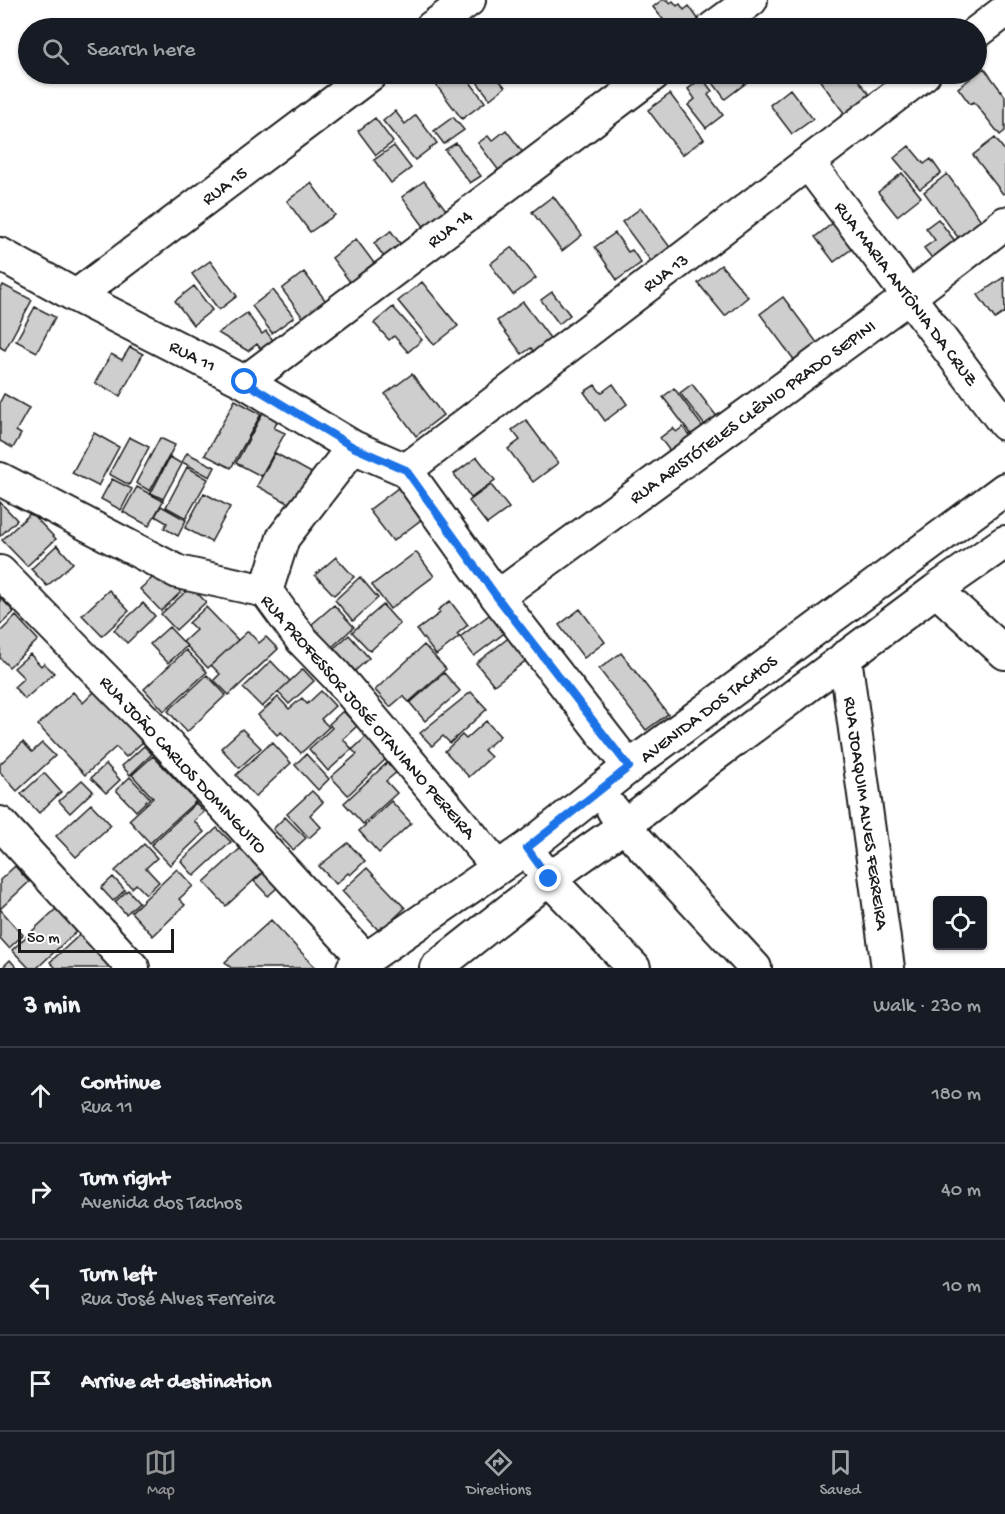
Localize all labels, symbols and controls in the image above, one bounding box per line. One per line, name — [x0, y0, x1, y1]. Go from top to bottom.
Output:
search box — [18, 18, 987, 84]
icon: search — [39, 35, 72, 68]
text: Search here — [87, 38, 195, 64]
street label: RUA 15 — [199, 163, 252, 211]
street label: RUA MARIA ANTÔNIA DA CRUZ — [829, 198, 981, 391]
street label: RUA 14 — [424, 206, 477, 254]
street label: RUA 13 — [640, 250, 693, 298]
street label: RUA ARISTÓTELES CLÊNIO PRADO SEPINI — [626, 317, 881, 509]
street label: RUA 11 — [165, 337, 219, 378]
route start — [231, 368, 257, 394]
street label: RUA PROFESSOR JOSÉ OTAVIANO PEREIRA — [255, 591, 480, 845]
street label: AVENIDA DOS TACHOS — [637, 651, 783, 768]
street label: RUA JOÃO CARLOS DOMINGUITO — [94, 672, 270, 859]
street label: RUA JOAQUIM ALVES FERREIRA — [838, 695, 891, 933]
route end — [535, 865, 561, 891]
map controls — [933, 896, 987, 950]
button: locate — [933, 896, 987, 950]
scale bar — [18, 926, 174, 954]
text: 50 m — [27, 930, 60, 949]
text: 3 min — [24, 992, 80, 1023]
text: Walk · 230 m — [873, 996, 981, 1019]
text: Continue — [81, 1071, 161, 1097]
icon: ahead — [24, 1079, 57, 1112]
text: 180 m — [932, 1084, 981, 1107]
text: Rua 11 — [81, 1097, 133, 1120]
text: Turn right — [81, 1167, 169, 1193]
icon: right — [24, 1175, 57, 1208]
text: 40 m — [941, 1180, 981, 1203]
text: Avenida dos Tachos — [81, 1193, 242, 1216]
text: Turn left — [81, 1263, 155, 1289]
icon: left — [24, 1271, 57, 1304]
text: 10 m — [943, 1276, 981, 1299]
text: Rua José Alves Ferreira — [81, 1289, 275, 1312]
icon: arrive — [24, 1367, 57, 1400]
text: Arrive at destination — [81, 1370, 271, 1396]
tab: Map — [144, 1446, 177, 1501]
tab: Directions — [466, 1446, 531, 1501]
tab: Saved — [820, 1446, 861, 1501]

